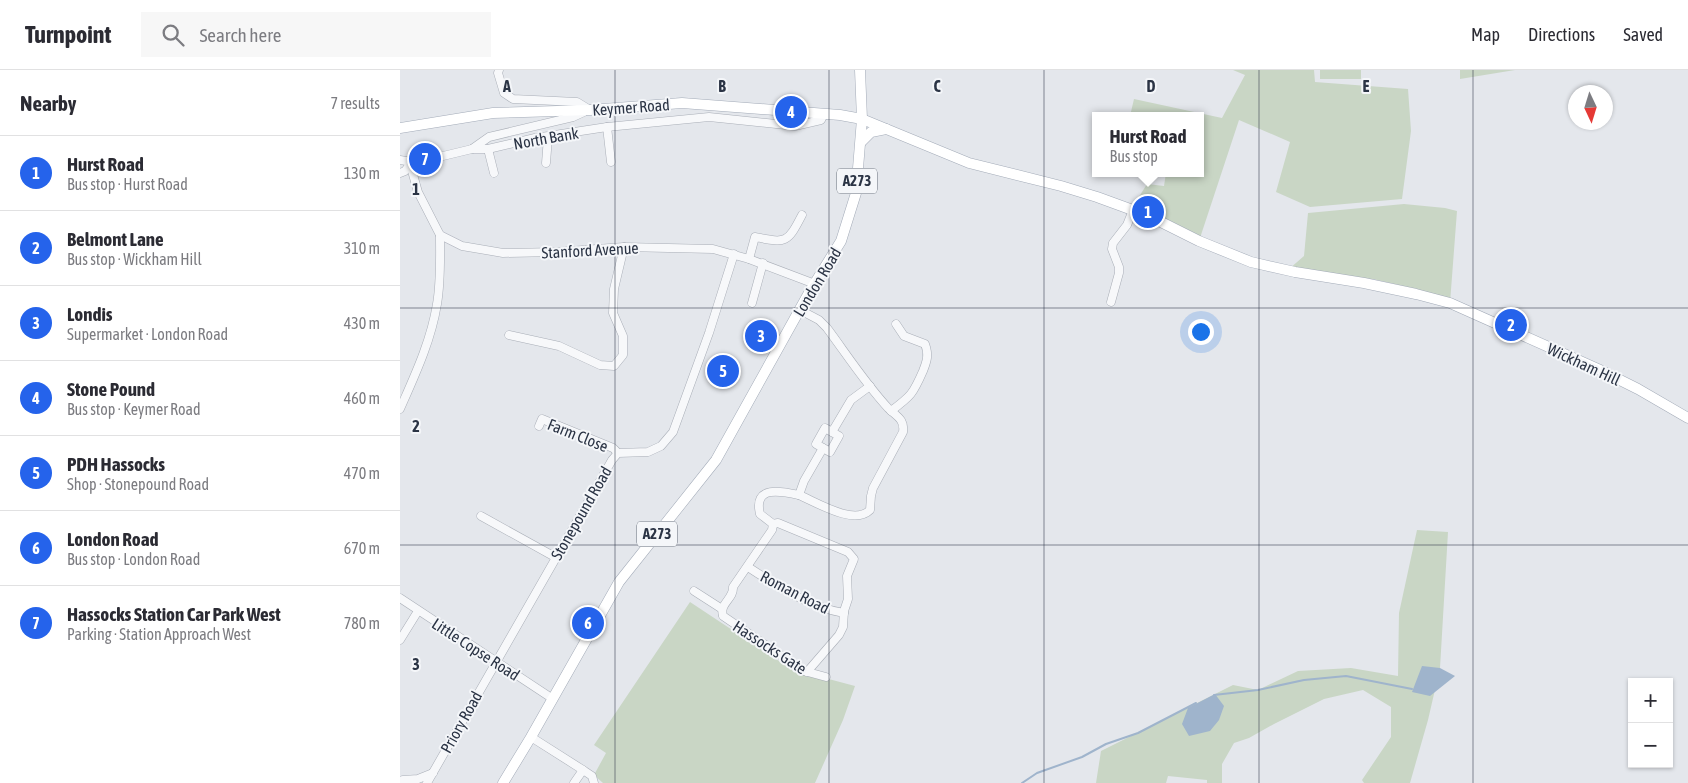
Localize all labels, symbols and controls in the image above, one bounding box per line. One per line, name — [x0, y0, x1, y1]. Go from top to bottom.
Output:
search box — [141, 12, 491, 57]
text: Turnpoint — [25, 21, 111, 48]
icon: search — [159, 21, 187, 49]
text: Search here — [199, 24, 281, 46]
text: Map — [1471, 24, 1500, 45]
text: Directions — [1528, 24, 1595, 45]
text: Saved — [1623, 24, 1663, 45]
text: A — [502, 77, 511, 95]
text: B — [718, 77, 726, 95]
text: C — [933, 77, 941, 95]
text: D — [1147, 77, 1156, 95]
text: E — [1363, 77, 1370, 95]
north arrow — [1568, 85, 1613, 130]
text: Nearby — [20, 91, 76, 115]
pin: 4 — [775, 93, 807, 131]
text: 7 results — [330, 94, 380, 112]
street label: Keymer Road — [592, 95, 670, 120]
popup — [1092, 112, 1204, 177]
street label: North Bank — [512, 123, 580, 153]
text: Hurst Road — [1110, 125, 1186, 147]
pin: 7 — [409, 140, 441, 178]
text: Bus stop — [1110, 147, 1158, 165]
text: Hurst Road — [67, 153, 144, 175]
text: 1 — [32, 164, 40, 182]
text: 130 m — [344, 164, 380, 182]
road number: A273 — [837, 168, 877, 194]
text: Bus stop · Hurst Road — [67, 175, 188, 193]
text: 1 — [412, 180, 420, 198]
pin: 1 — [1132, 193, 1164, 231]
text: Belmont Lane — [67, 228, 164, 250]
street label: Stanford Avenue — [541, 238, 639, 262]
text: 2 — [32, 239, 40, 257]
text: 310 m — [344, 239, 380, 257]
street label: London Road — [789, 244, 845, 320]
text: Bus stop · Wickham Hill — [67, 250, 202, 268]
text: Londis — [67, 303, 113, 325]
pin: 2 — [1495, 306, 1527, 344]
text: 3 — [32, 314, 40, 332]
text: 430 m — [344, 314, 380, 332]
pin: 3 — [745, 317, 777, 355]
your location — [1188, 319, 1214, 345]
text: Supermarket · London Road — [67, 325, 228, 343]
street label: Wickham Hill — [1545, 339, 1624, 389]
pin: 5 — [707, 352, 739, 390]
text: Stone Pound — [67, 378, 155, 400]
text: 4 — [32, 389, 40, 407]
text: 460 m — [344, 389, 380, 407]
text: Bus stop · Keymer Road — [67, 400, 201, 418]
street label: Farm Close — [545, 415, 611, 455]
text: 2 — [412, 417, 420, 435]
text: PDH Hassocks — [67, 453, 165, 475]
street label: Stonepound Road — [547, 463, 616, 563]
text: 5 — [32, 464, 40, 482]
text: 470 m — [344, 464, 380, 482]
text: Shop · Stonepound Road — [67, 475, 209, 493]
road number: A273 — [637, 522, 677, 546]
text: London Road — [67, 528, 159, 550]
text: 6 — [32, 539, 40, 557]
text: 670 m — [344, 539, 380, 557]
text: Bus stop · London Road — [67, 550, 200, 568]
street label: Roman Road — [758, 567, 832, 617]
text: Hassocks Station Car Park West — [67, 603, 281, 625]
pin: 6 — [572, 604, 604, 642]
text: 7 — [32, 614, 40, 632]
text: 780 m — [344, 614, 380, 632]
street label: Little Copse Road — [428, 614, 523, 685]
street label: Hassocks Gate — [730, 617, 810, 677]
text: Parking · Station Approach West — [67, 625, 251, 643]
text: 3 — [412, 655, 420, 673]
map controls — [1628, 678, 1673, 768]
button: + — [1628, 678, 1673, 723]
street label: Priory Road — [437, 688, 486, 757]
button: − — [1628, 723, 1673, 768]

